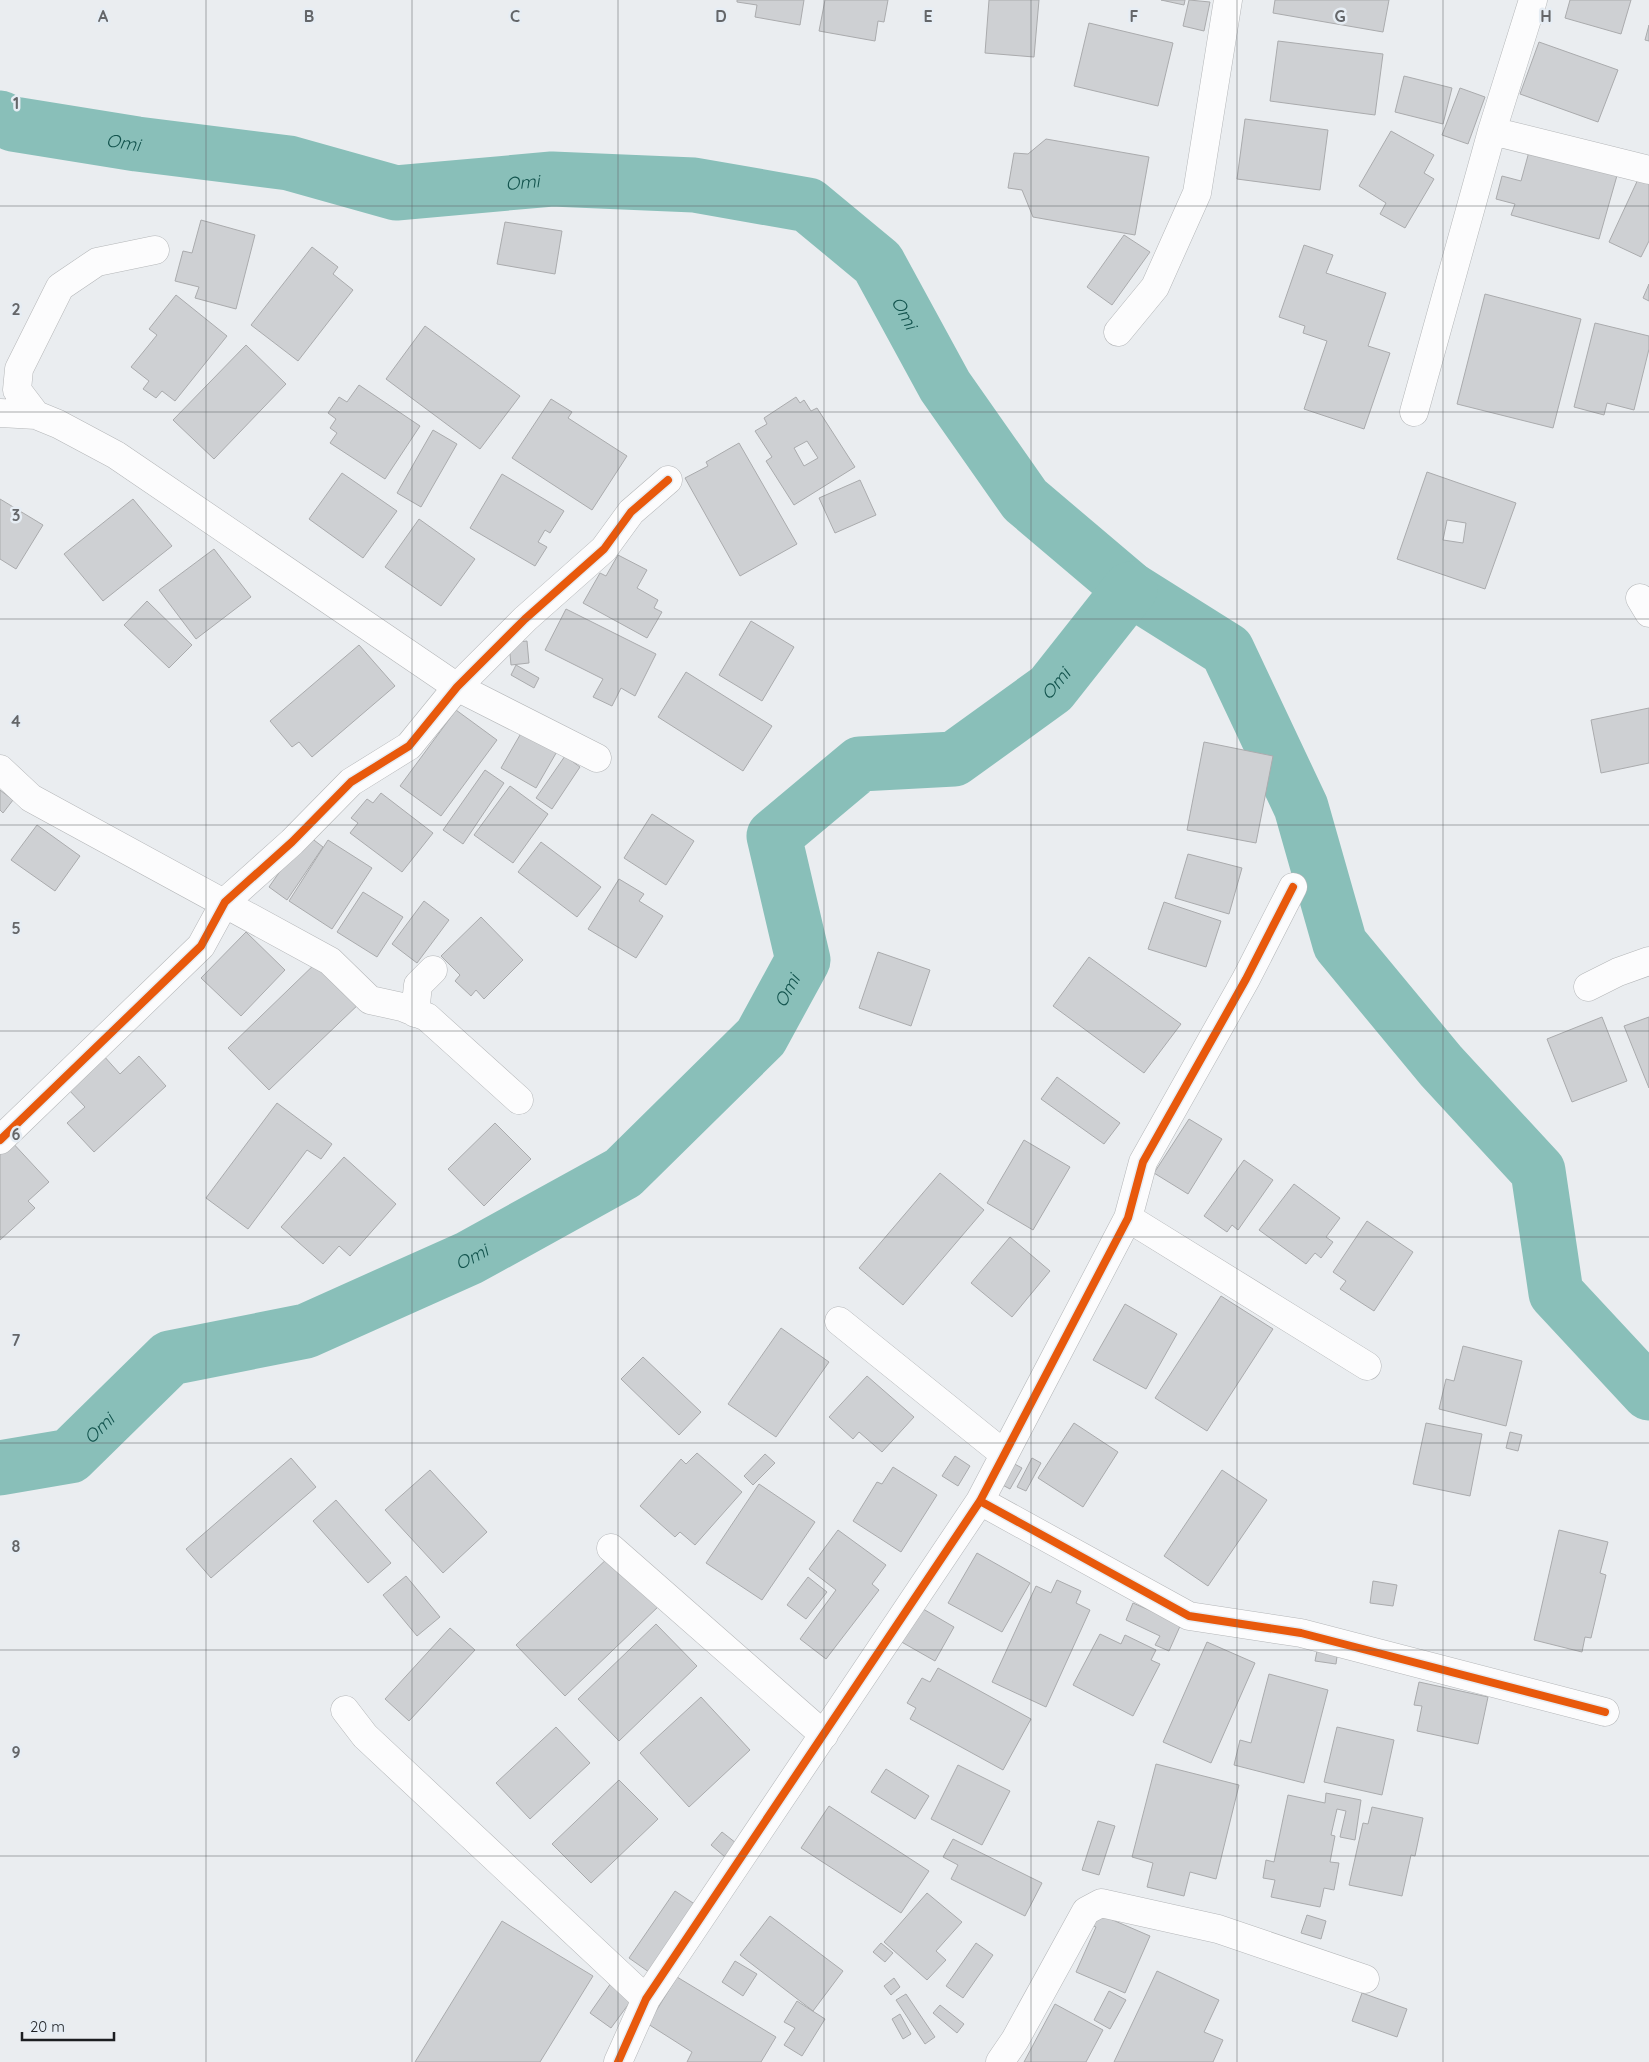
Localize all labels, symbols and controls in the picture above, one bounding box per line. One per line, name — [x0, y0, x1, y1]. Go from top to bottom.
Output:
text: A — [98, 6, 109, 26]
text: B — [304, 6, 314, 26]
text: C — [510, 6, 520, 26]
text: D — [715, 6, 727, 26]
text: E — [923, 6, 933, 26]
text: F — [1130, 6, 1139, 26]
text: G — [1334, 6, 1346, 26]
text: H — [1540, 6, 1552, 26]
text: 1 — [13, 93, 19, 113]
water label: Omi — [105, 128, 144, 156]
water label: Omi — [504, 169, 542, 195]
water label: Omi — [887, 292, 924, 335]
text: 2 — [11, 299, 21, 319]
text: 3 — [12, 505, 20, 525]
water label: Omi — [1036, 661, 1076, 704]
text: 4 — [11, 711, 21, 731]
text: 5 — [11, 918, 21, 938]
water label: Omi — [768, 968, 806, 1011]
text: 6 — [12, 1124, 21, 1144]
water label: Omi — [451, 1237, 494, 1274]
text: 7 — [12, 1330, 21, 1350]
water label: Omi — [78, 1406, 120, 1448]
text: 8 — [12, 1536, 21, 1556]
text: 9 — [11, 1742, 21, 1762]
scale bar — [22, 2010, 115, 2042]
text: 20 m — [30, 2017, 65, 2036]

